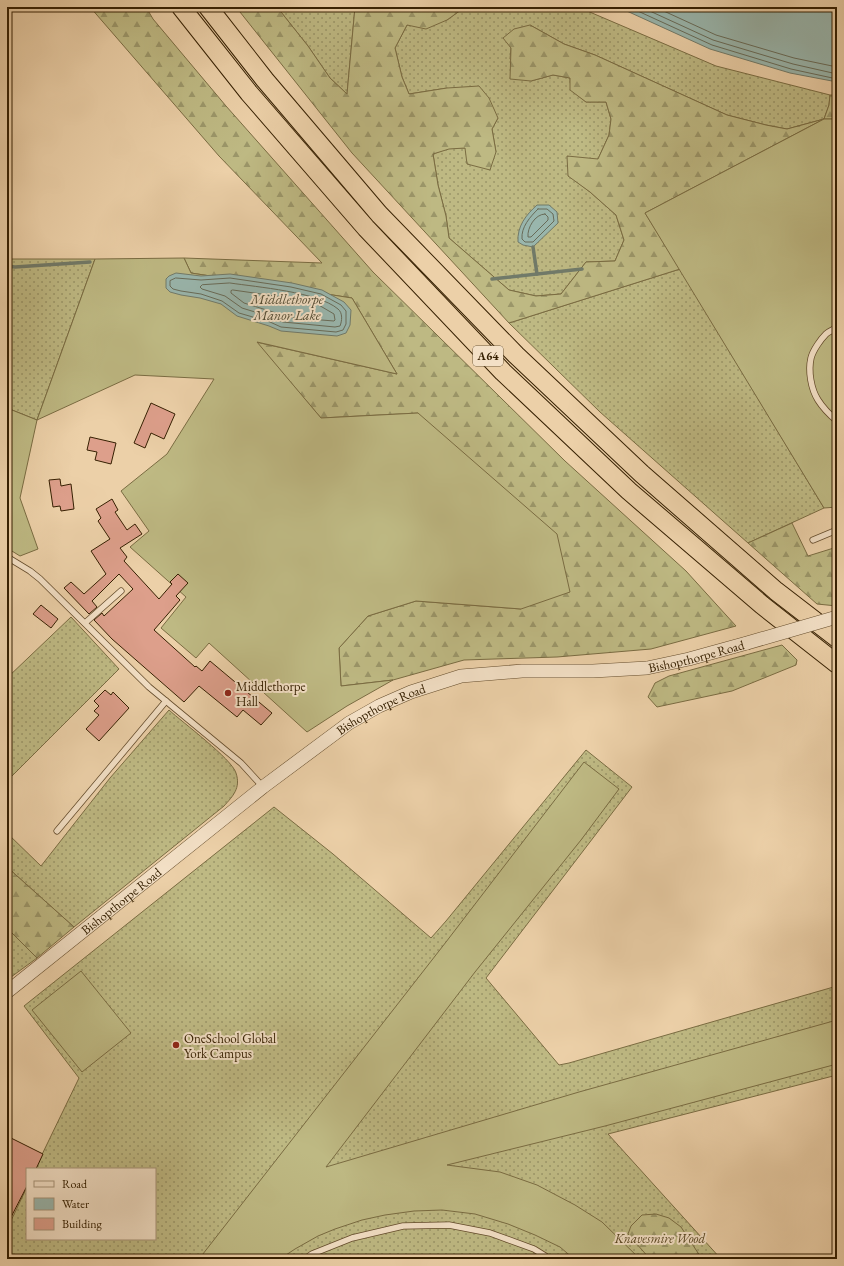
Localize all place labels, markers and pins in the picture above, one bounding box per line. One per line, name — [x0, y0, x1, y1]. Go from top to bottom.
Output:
place label: Middlethorpe Hall — [236, 678, 306, 710]
marker: Middlethorpe Hall — [223, 688, 233, 698]
place label: OneSchool Global York Campus — [184, 1030, 276, 1062]
marker: OneSchool Global York Campus — [171, 1040, 181, 1050]

